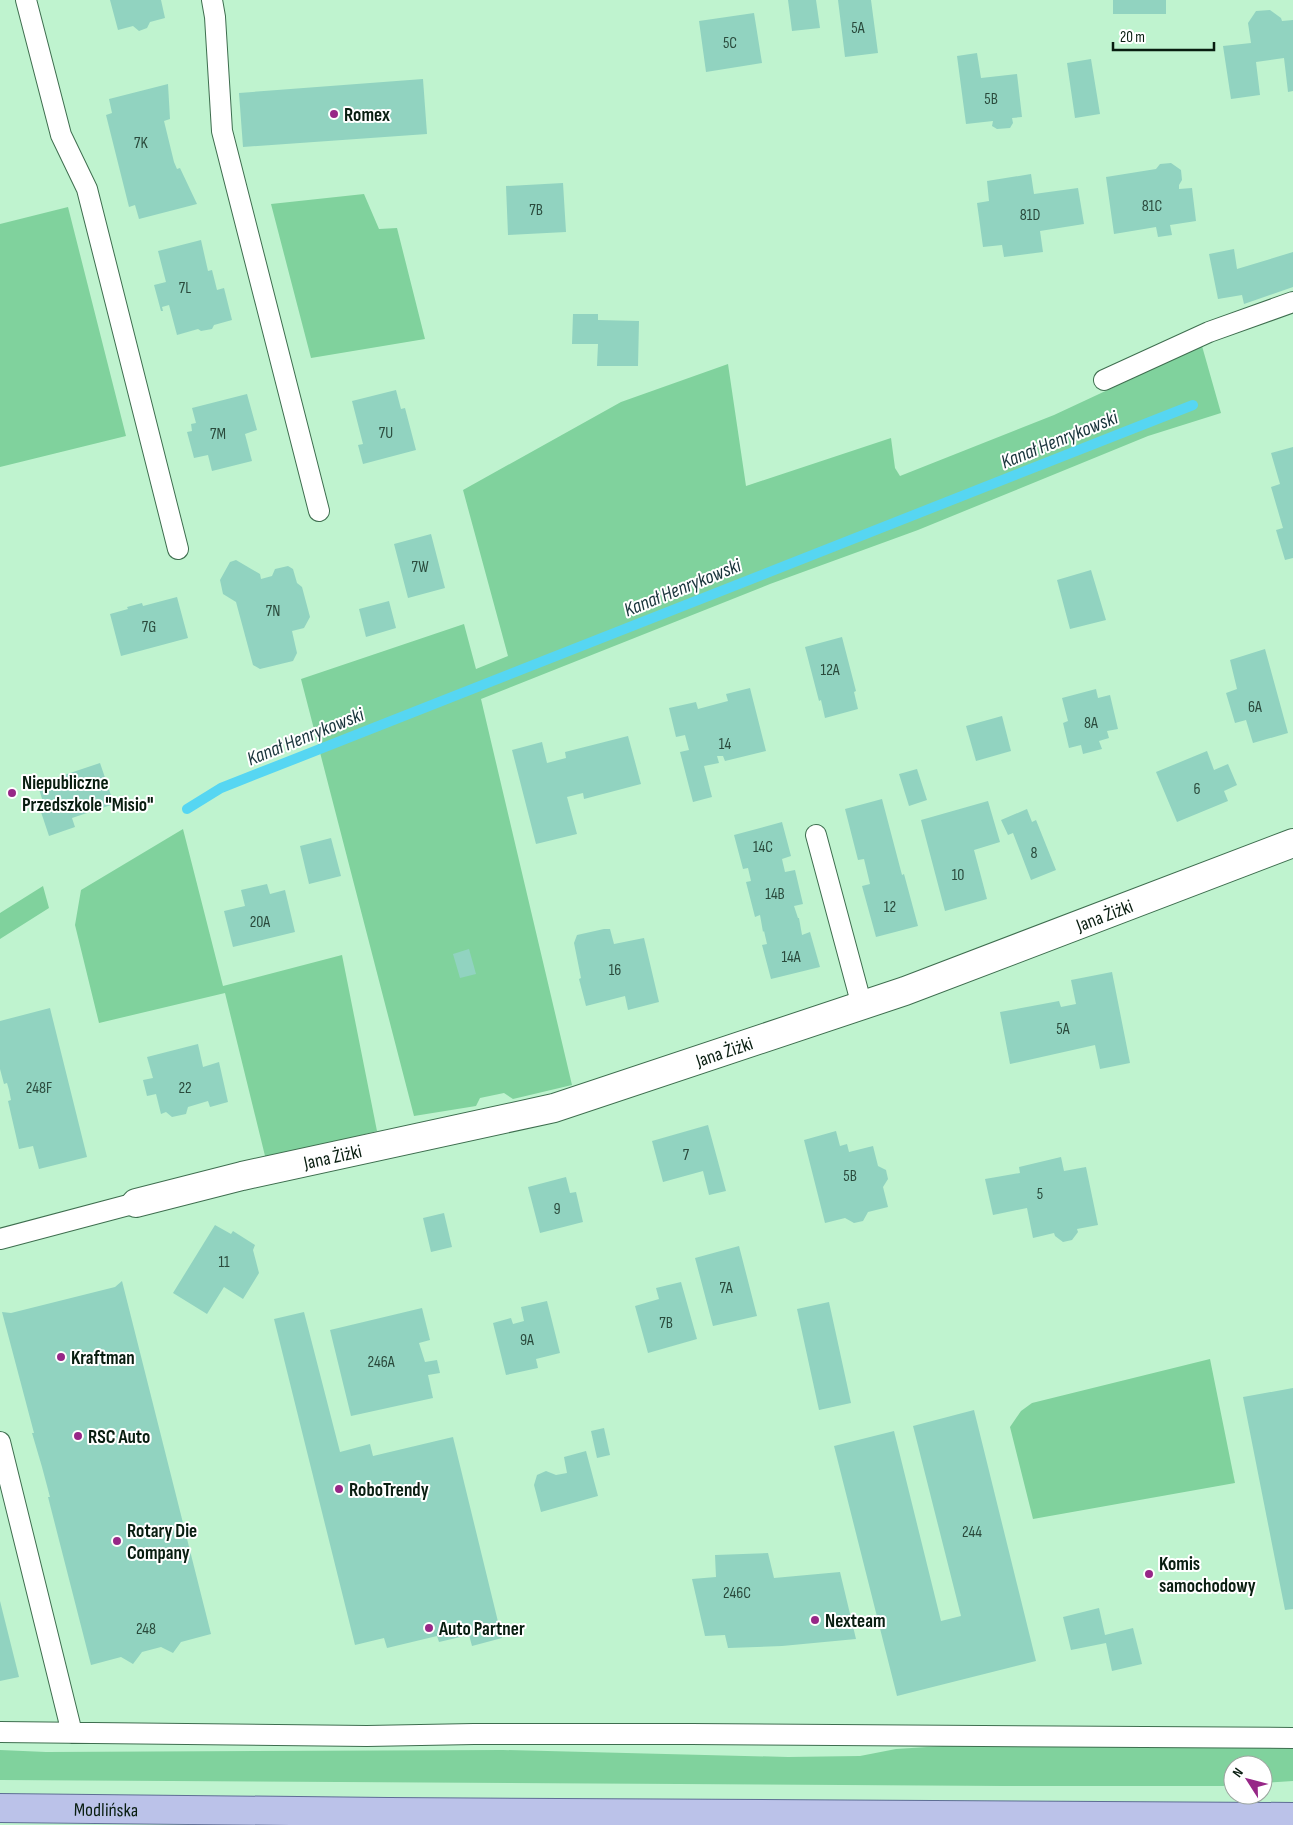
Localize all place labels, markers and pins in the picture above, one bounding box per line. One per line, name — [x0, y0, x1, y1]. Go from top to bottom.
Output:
place label: Romex — [344, 104, 390, 127]
marker: Romex — [328, 108, 340, 120]
place label: Niepubliczne Przedszkole "Misio" — [22, 772, 154, 817]
marker: Niepubliczne Przedszkole "Misio" — [6, 787, 18, 799]
place label: Kraftman — [71, 1347, 135, 1370]
marker: Kraftman — [55, 1351, 67, 1363]
place label: RSC Auto — [88, 1426, 150, 1449]
marker: RSC Auto — [72, 1430, 84, 1442]
place label: RoboTrendy — [349, 1479, 429, 1502]
marker: RoboTrendy — [333, 1483, 345, 1495]
place label: Rotary Die Company — [127, 1520, 197, 1565]
marker: Rotary Die Company — [111, 1535, 123, 1547]
place label: Komis samochodowy — [1159, 1553, 1256, 1598]
marker: Komis samochodowy — [1143, 1568, 1155, 1580]
place label: Nexteam — [825, 1610, 886, 1633]
marker: Nexteam — [809, 1614, 821, 1626]
place label: Auto Partner — [438, 1618, 525, 1641]
marker: Auto Partner — [423, 1622, 435, 1634]

